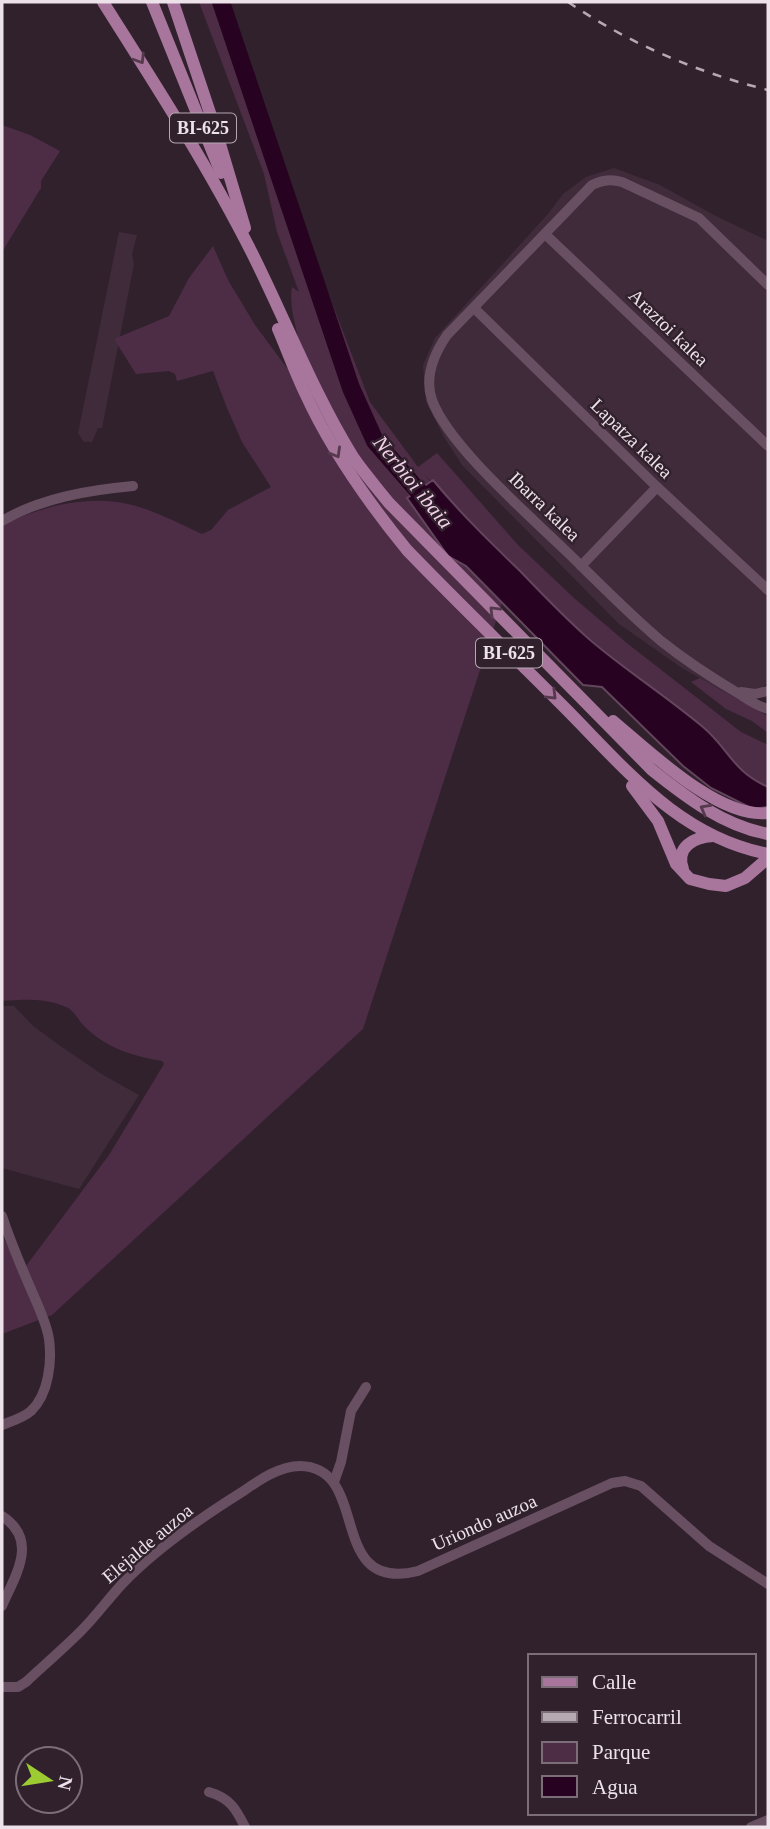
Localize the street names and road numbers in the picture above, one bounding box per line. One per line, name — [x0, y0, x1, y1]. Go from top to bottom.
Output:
road number: BI-625 — [170, 113, 236, 142]
street label: Araztoi kalea — [625, 284, 713, 371]
street label: Lapatza kalea — [587, 394, 677, 483]
street label: Ibarra kalea — [505, 467, 585, 546]
road number: BI-625 — [476, 638, 542, 668]
street label: Uriondo auzoa — [429, 1490, 540, 1555]
street label: Elejalde auzoa — [98, 1499, 197, 1587]

